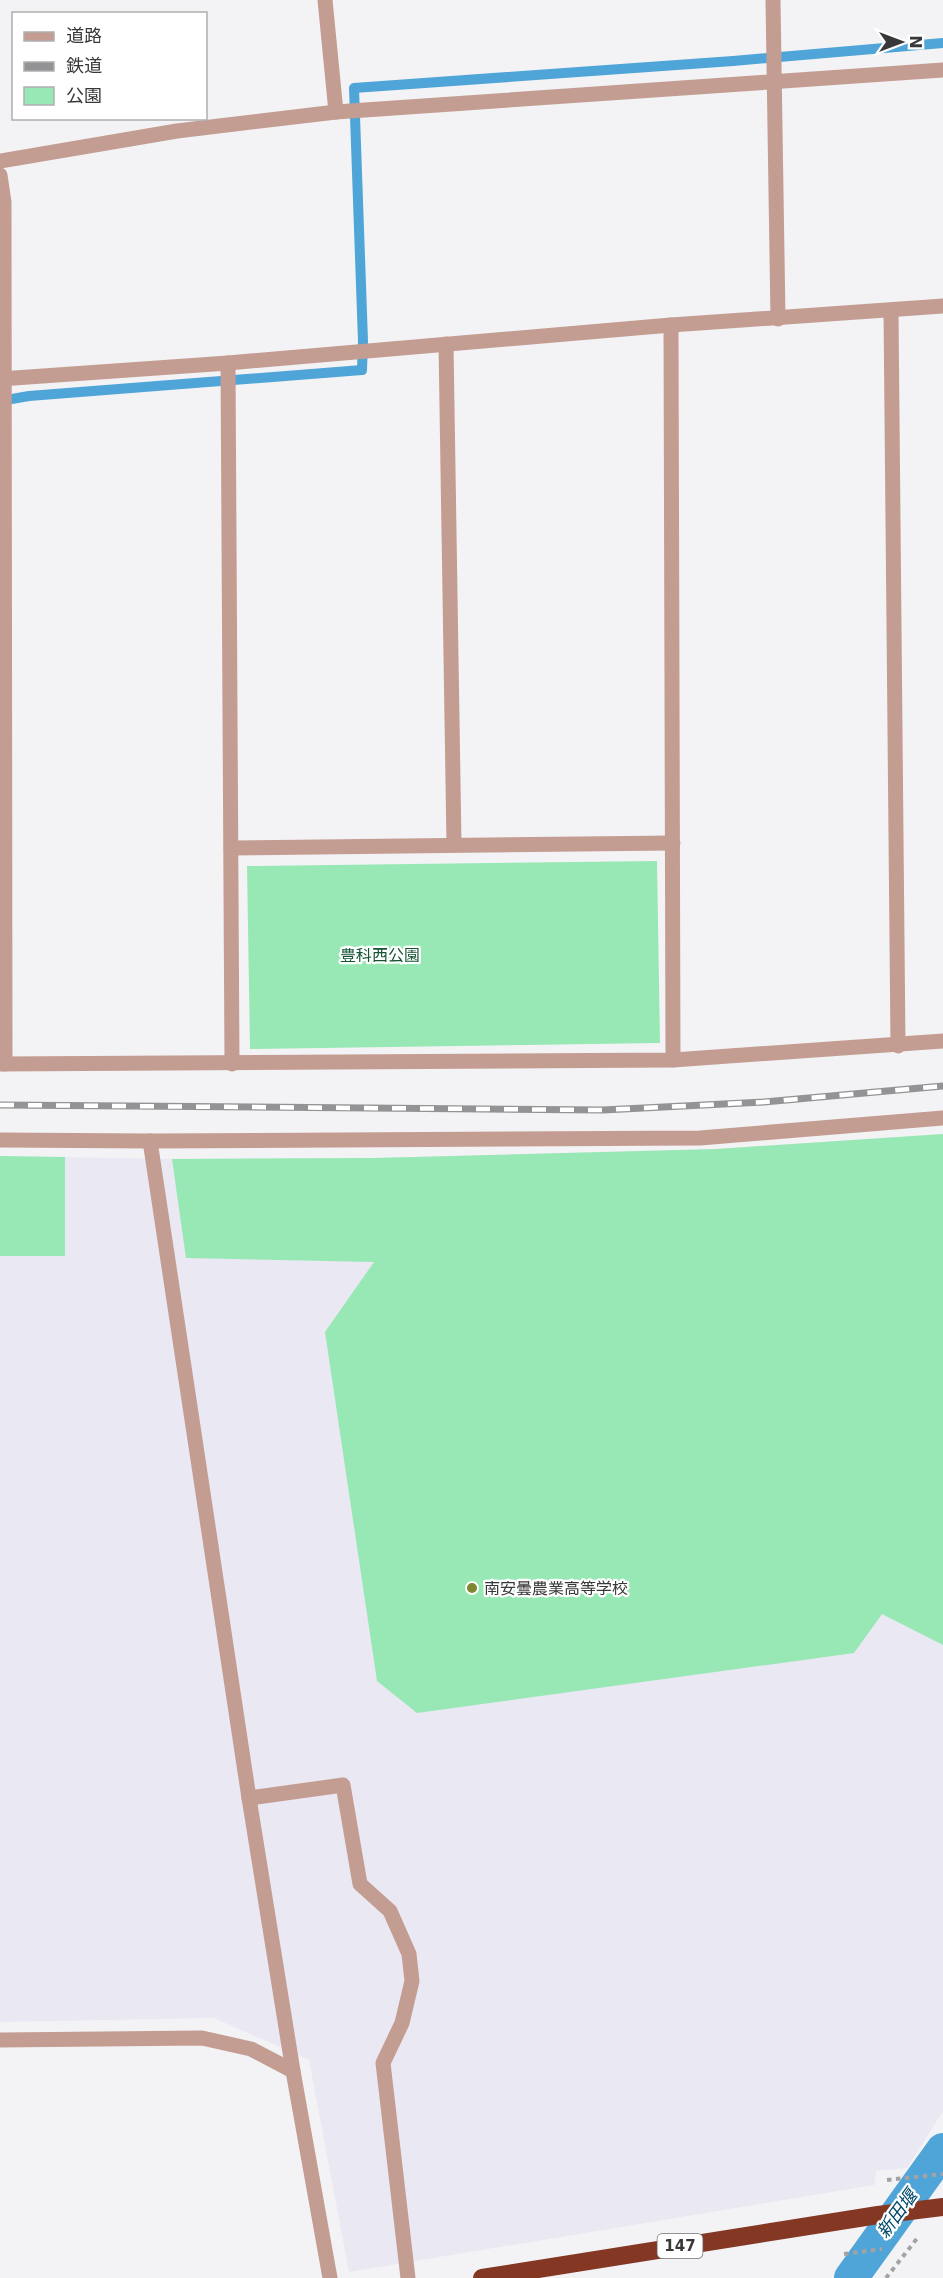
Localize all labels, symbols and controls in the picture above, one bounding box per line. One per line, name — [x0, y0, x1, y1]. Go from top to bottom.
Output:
legend — [12, 12, 207, 120]
north arrow — [871, 12, 931, 72]
text: 道路 — [66, 25, 102, 46]
text: N — [906, 35, 925, 49]
text: 鉄道 — [66, 55, 102, 76]
text: 公園 — [66, 85, 102, 106]
park label: 豊科西公園 — [340, 946, 420, 965]
place label: 南安曇農業高等学校 — [484, 1579, 628, 1598]
marker: 南安曇農業高等学校 — [465, 1581, 479, 1595]
water label: 新田堰 — [872, 2183, 923, 2242]
road number: 147 — [658, 2234, 702, 2258]

